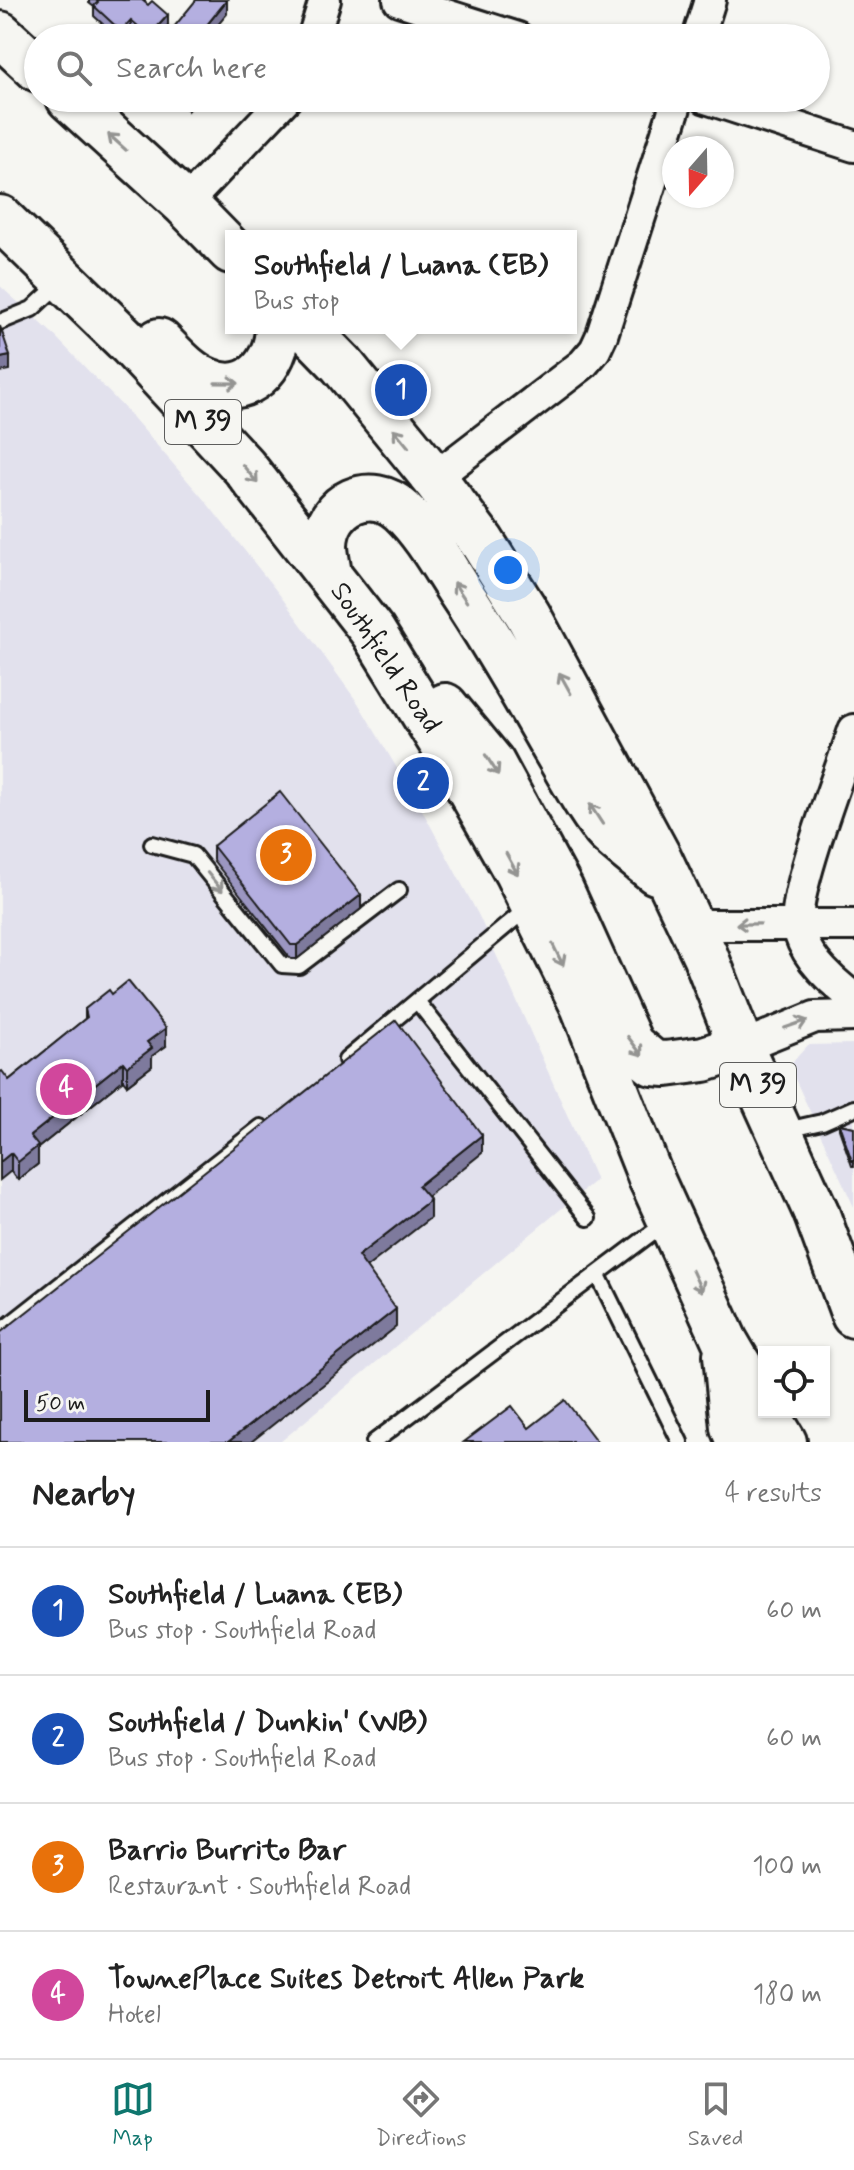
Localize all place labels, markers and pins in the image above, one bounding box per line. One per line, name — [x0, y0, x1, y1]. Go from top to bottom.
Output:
pin: 1 — [375, 360, 427, 420]
pin: 2 — [397, 753, 449, 813]
pin: 3 — [260, 825, 312, 885]
pin: 4 — [40, 1059, 92, 1119]

